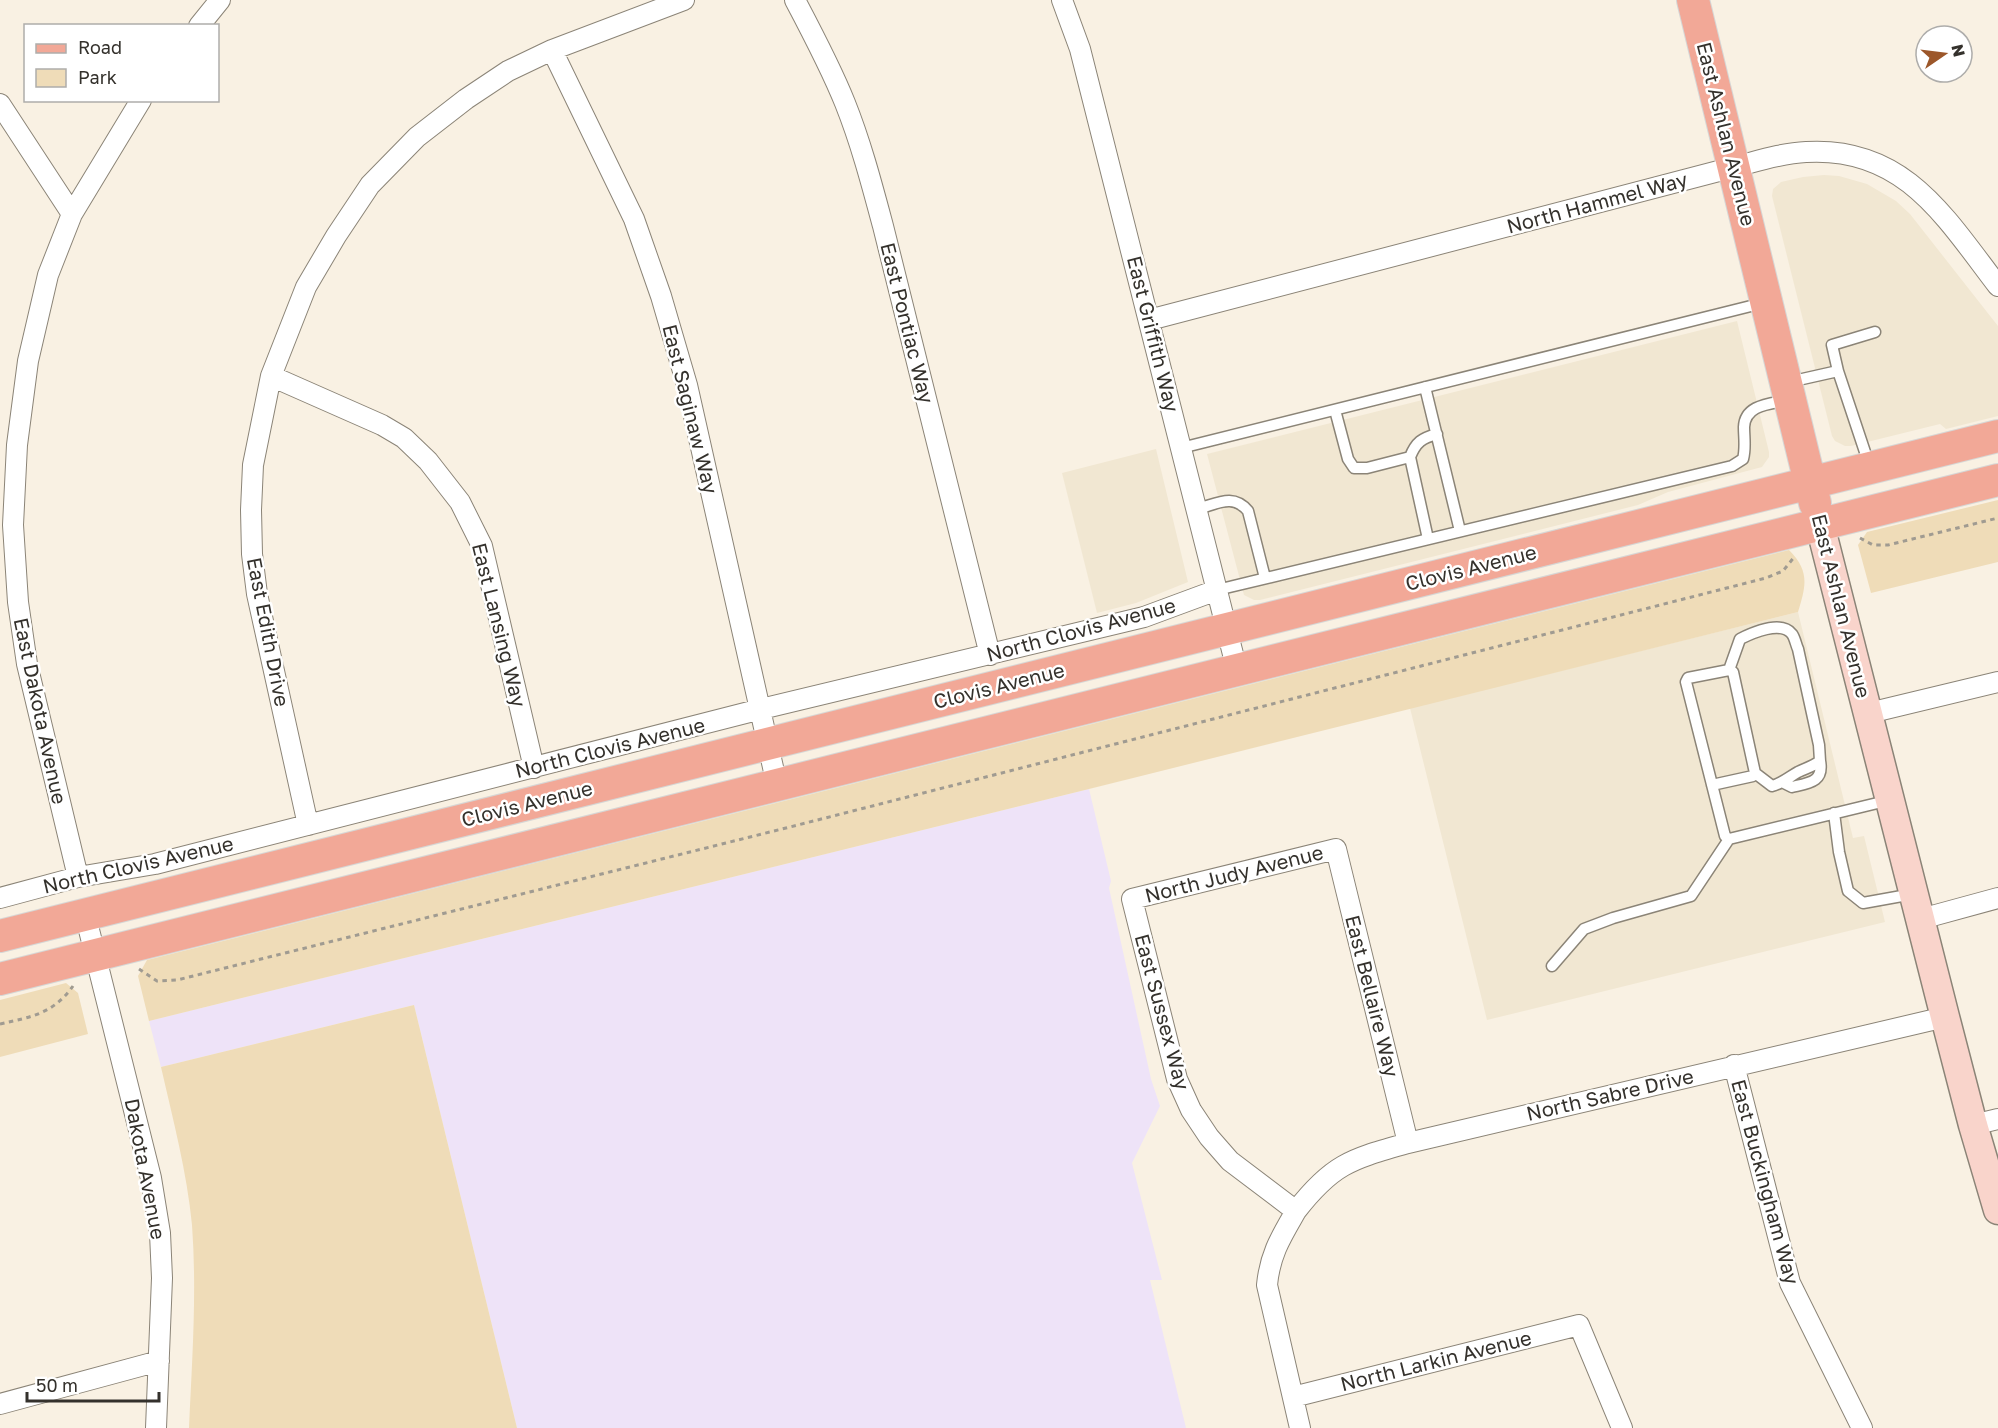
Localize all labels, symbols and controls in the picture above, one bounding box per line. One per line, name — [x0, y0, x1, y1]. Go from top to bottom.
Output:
legend — [24, 24, 219, 102]
north arrow — [1914, 24, 1974, 84]
text: Road — [78, 36, 122, 58]
street label: East Ashlan Avenue — [1693, 39, 1761, 228]
text: N — [1947, 42, 1970, 59]
text: Park — [78, 66, 117, 88]
street label: North Hammel Way — [1504, 166, 1690, 238]
street label: East Pontiac Way — [876, 240, 940, 406]
street label: East Griffith Way — [1123, 253, 1185, 414]
street label: East Saginaw Way — [658, 322, 724, 496]
street label: East Ashlan Avenue — [1808, 511, 1876, 700]
street label: Clovis Avenue — [1403, 539, 1539, 595]
street label: East Lansing Way — [468, 540, 532, 709]
street label: East Edith Drive — [243, 555, 295, 708]
street label: North Clovis Avenue — [984, 592, 1178, 666]
street label: East Dakota Avenue — [9, 615, 72, 806]
street label: Clovis Avenue — [931, 657, 1067, 713]
street label: North Clovis Avenue — [512, 712, 707, 782]
street label: Clovis Avenue — [459, 775, 595, 831]
street label: North Clovis Avenue — [40, 830, 235, 898]
street label: North Judy Avenue — [1142, 839, 1325, 907]
street label: East Bellaire Way — [1341, 912, 1405, 1079]
street label: East Sussex Way — [1131, 931, 1195, 1092]
street label: North Sabre Drive — [1524, 1063, 1696, 1125]
street label: East Buckingham Way — [1727, 1077, 1805, 1287]
street label: Dakota Avenue — [121, 1096, 171, 1241]
street label: North Larkin Avenue — [1338, 1325, 1534, 1395]
scale bar — [27, 1365, 159, 1403]
text: 50 m — [36, 1374, 78, 1396]

